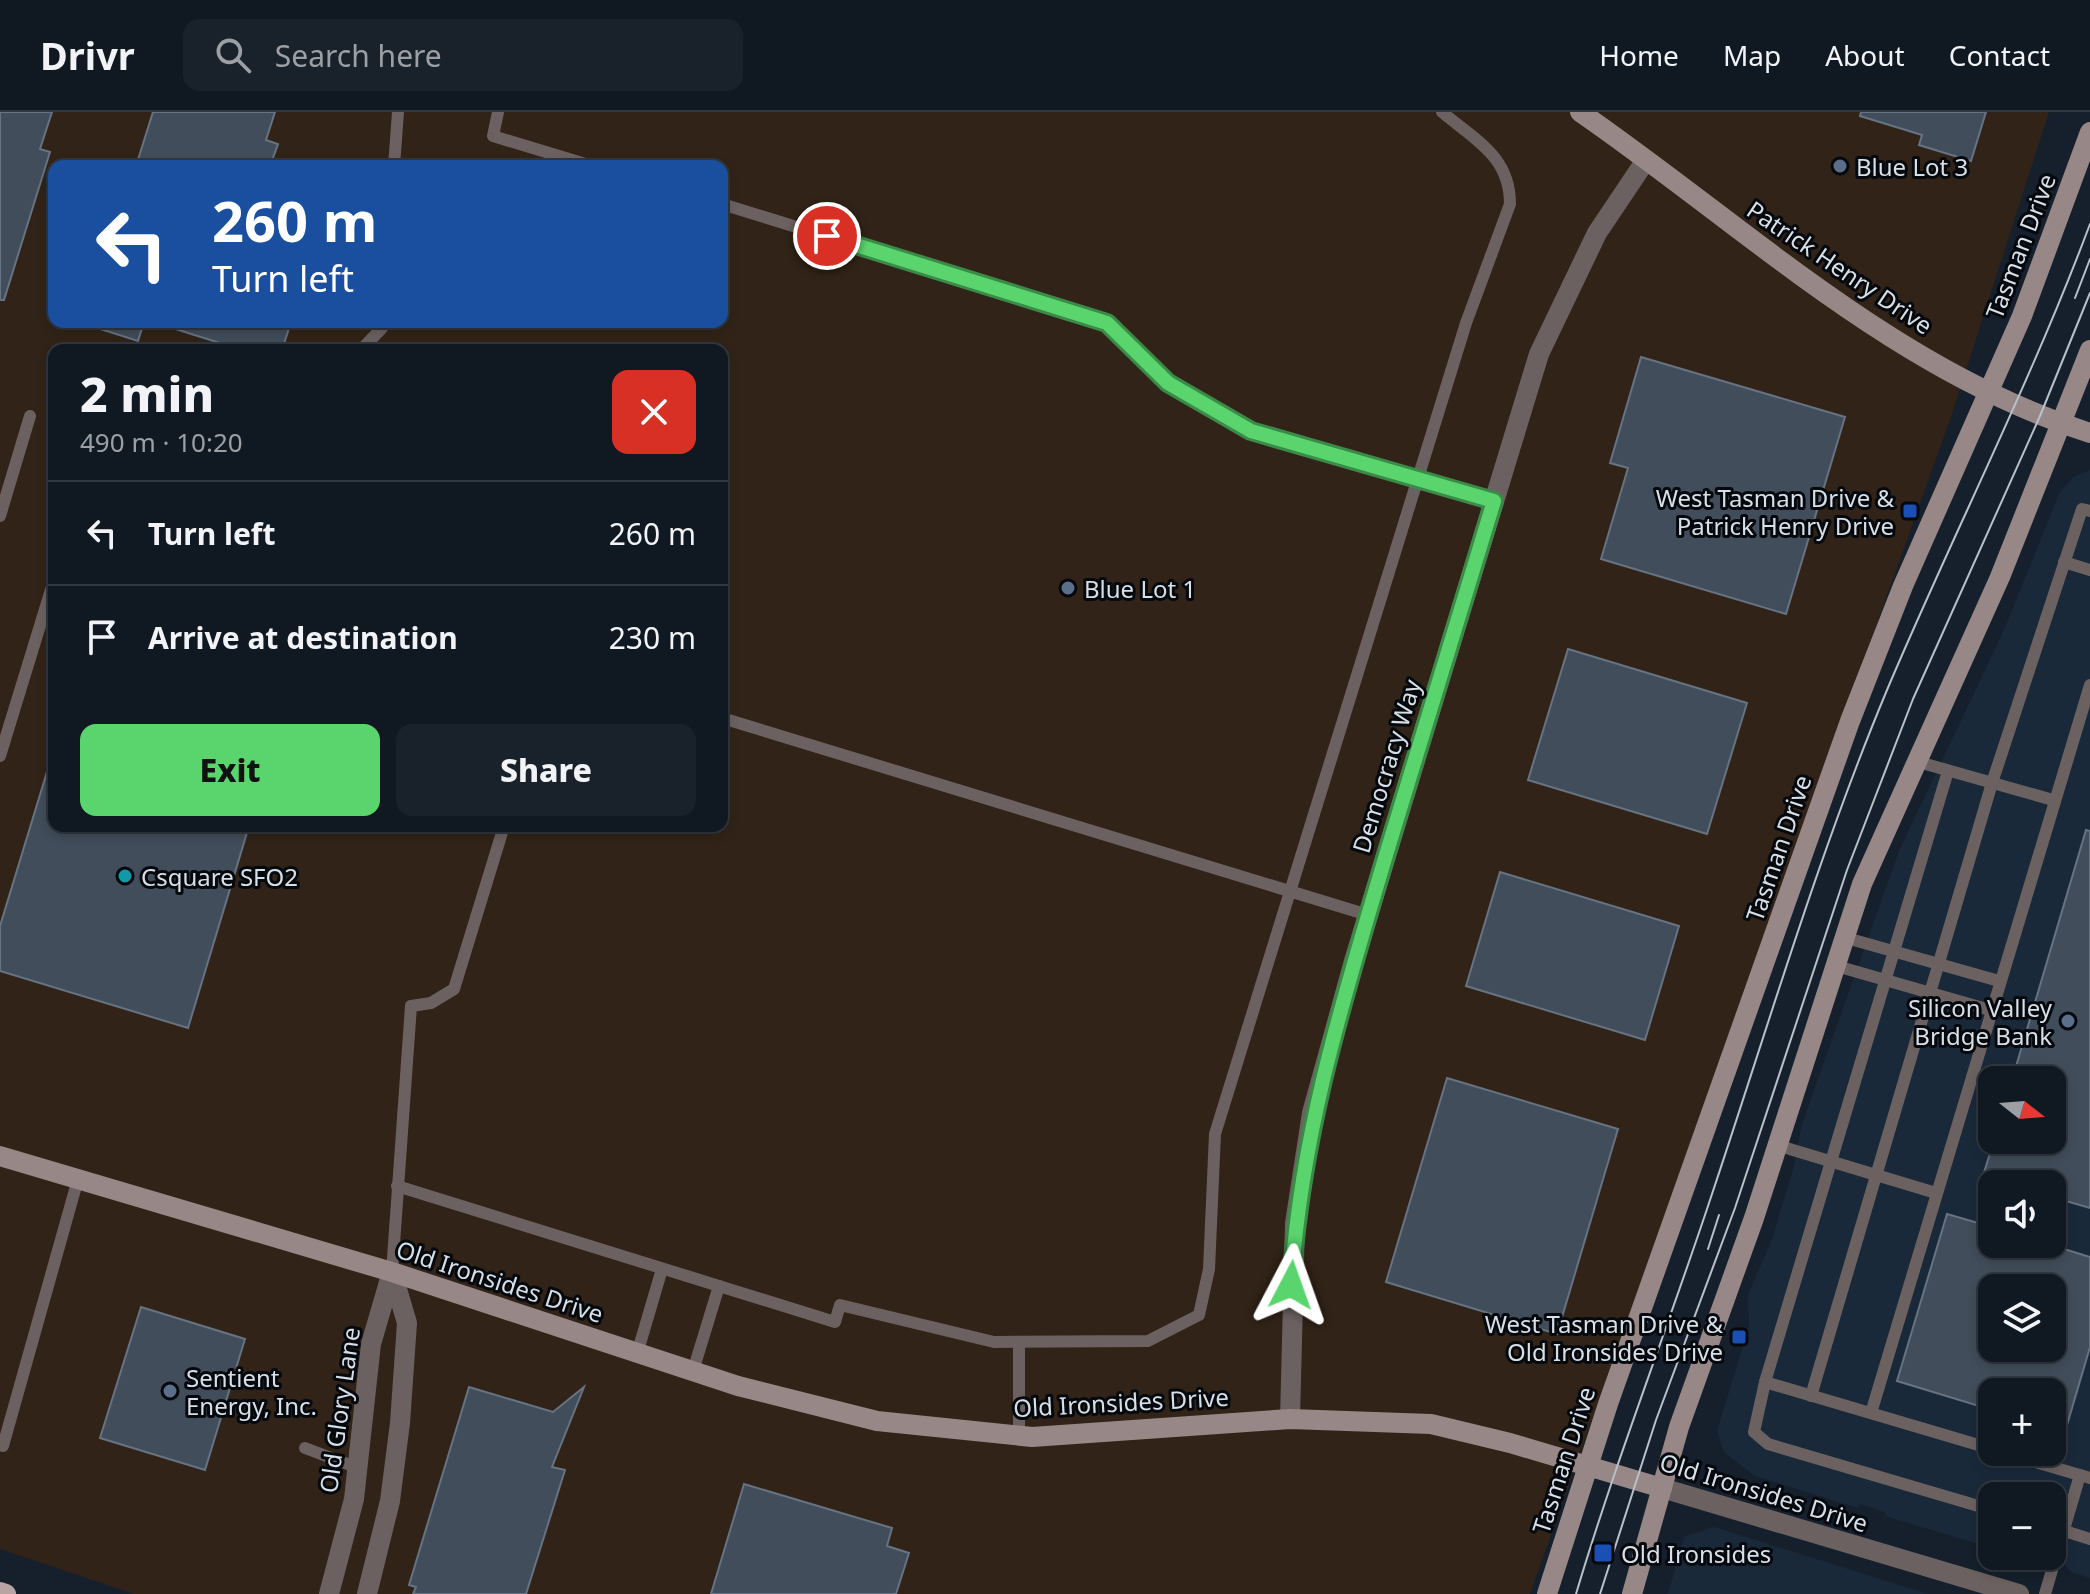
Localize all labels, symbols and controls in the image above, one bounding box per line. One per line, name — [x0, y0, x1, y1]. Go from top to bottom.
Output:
search box — [183, 19, 743, 91]
text: Drivr — [40, 29, 135, 81]
icon: search — [211, 33, 255, 77]
text: Search here — [275, 35, 442, 76]
text: Home — [1599, 36, 1679, 74]
text: Map — [1723, 36, 1781, 74]
text: About — [1825, 36, 1905, 74]
text: Contact — [1949, 36, 2050, 74]
place label: Blue Lot 3 — [1856, 150, 1968, 183]
marker: Blue Lot 3 — [1831, 157, 1849, 175]
street label: Tasman Drive — [1977, 169, 2063, 323]
text: 260 m — [212, 182, 377, 258]
icon: left — [80, 192, 184, 296]
street label: Patrick Henry Drive — [1741, 193, 1939, 341]
pin — [793, 202, 861, 270]
icon: arrive — [805, 214, 849, 258]
text: Turn left — [212, 254, 354, 303]
text: 2 min — [80, 361, 214, 426]
button: close — [612, 370, 696, 454]
text: 490 m · 10:20 — [80, 424, 243, 460]
place label: West Tasman Drive & Patrick Henry Drive — [1656, 481, 1894, 542]
marker: West Tasman Drive & Patrick Henry Drive — [1901, 502, 1919, 520]
icon: left — [80, 511, 124, 555]
text: Turn left — [148, 513, 276, 554]
text: 260 m — [609, 513, 696, 554]
place label: Blue Lot 1 — [1084, 572, 1196, 605]
marker: Blue Lot 1 — [1059, 579, 1077, 597]
icon: arrive — [80, 615, 124, 659]
text: Arrive at destination — [148, 617, 458, 658]
text: 230 m — [609, 617, 696, 658]
street label: Democracy Way — [1344, 674, 1428, 857]
button: Exit — [80, 724, 380, 816]
button: Share — [396, 724, 696, 816]
street label: Tasman Drive — [1738, 770, 1818, 926]
place label: Csquare SFO2 — [141, 860, 298, 893]
marker: Csquare SFO2 — [116, 867, 134, 885]
place label: Silicon Valley Bridge Bank — [1908, 991, 2053, 1052]
marker: Silicon Valley Bridge Bank — [2059, 1012, 2077, 1030]
north arrow — [1978, 1066, 2066, 1154]
map controls — [1978, 1066, 2066, 1570]
button: sound — [1978, 1170, 2066, 1258]
street label: Old Ironsides Drive — [392, 1232, 608, 1330]
position arrow — [1249, 1243, 1333, 1327]
button: layers — [1978, 1274, 2066, 1362]
place label: West Tasman Drive & Old Ironsides Drive — [1485, 1307, 1723, 1368]
street label: Old Glory Lane — [311, 1325, 367, 1495]
marker: West Tasman Drive & Old Ironsides Drive — [1730, 1328, 1748, 1346]
place label: Sentient Energy, Inc. — [186, 1361, 317, 1422]
button: + — [1978, 1378, 2066, 1466]
street label: Old Ironsides Drive — [1012, 1380, 1230, 1424]
marker: Sentient Energy, Inc. — [161, 1382, 179, 1400]
street label: Tasman Drive — [1524, 1382, 1602, 1538]
street label: Old Ironsides Drive — [1656, 1445, 1872, 1539]
button: − — [1978, 1482, 2066, 1570]
place label: Old Ironsides — [1621, 1537, 1771, 1570]
marker: Old Ironsides — [1592, 1542, 1614, 1564]

